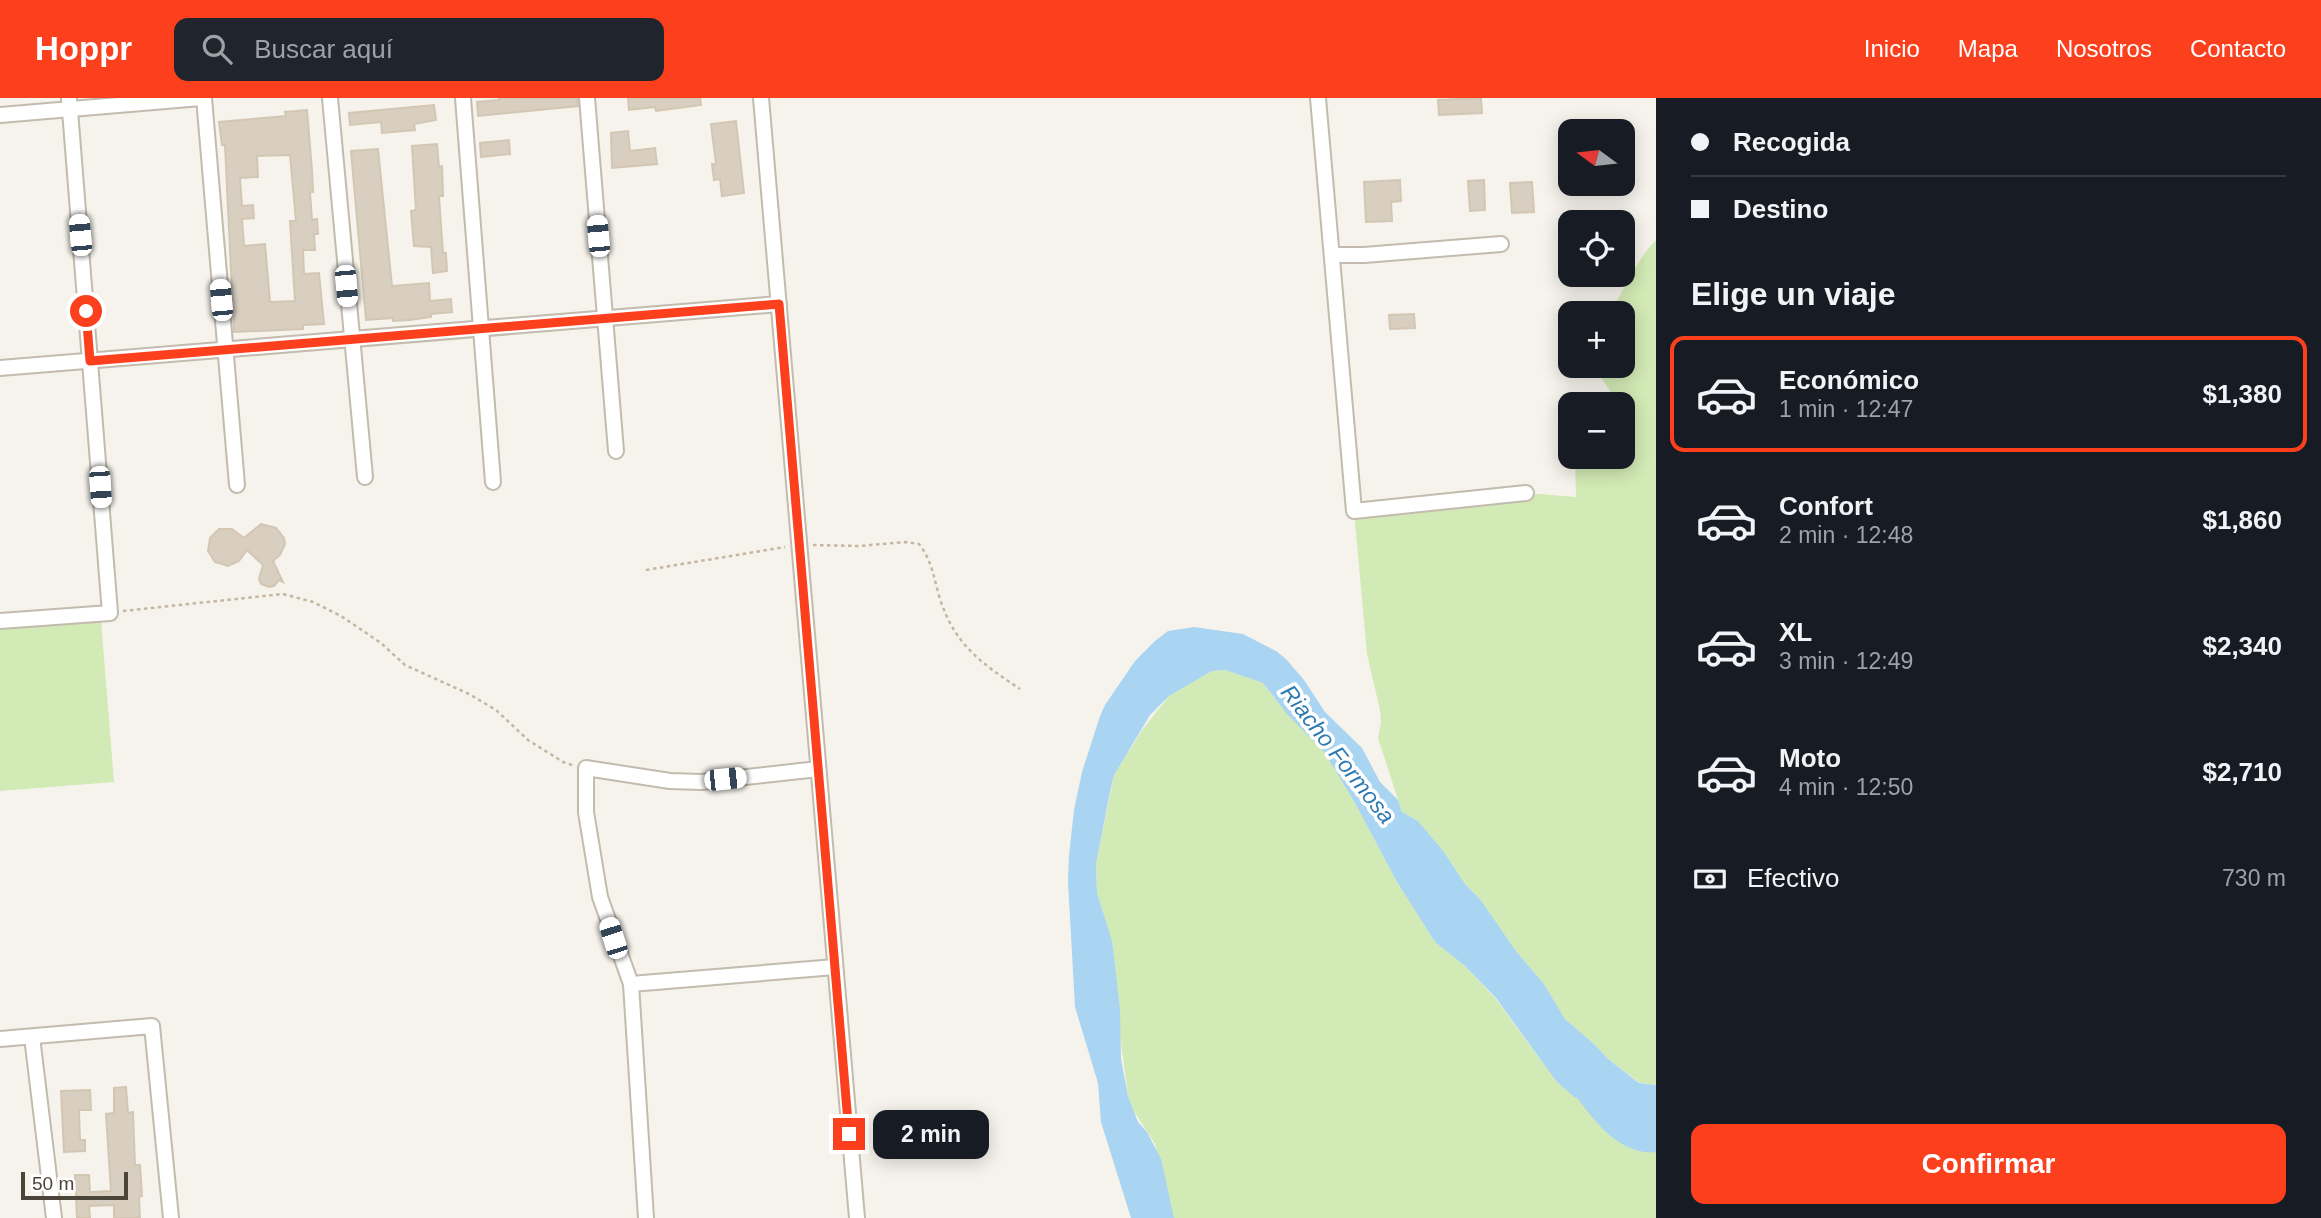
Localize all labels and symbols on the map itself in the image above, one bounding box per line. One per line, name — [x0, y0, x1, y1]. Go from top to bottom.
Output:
north arrow — [1558, 119, 1634, 196]
car — [68, 213, 93, 257]
car — [586, 214, 611, 258]
car — [334, 264, 359, 308]
car — [209, 278, 234, 322]
route start — [70, 295, 102, 327]
car — [89, 465, 112, 509]
water label: Riacho Formosa — [1276, 680, 1400, 828]
car — [704, 766, 747, 792]
car — [597, 915, 630, 961]
callout: 2 min — [874, 1110, 989, 1158]
route end — [833, 1118, 865, 1150]
scale bar — [21, 1169, 128, 1201]

